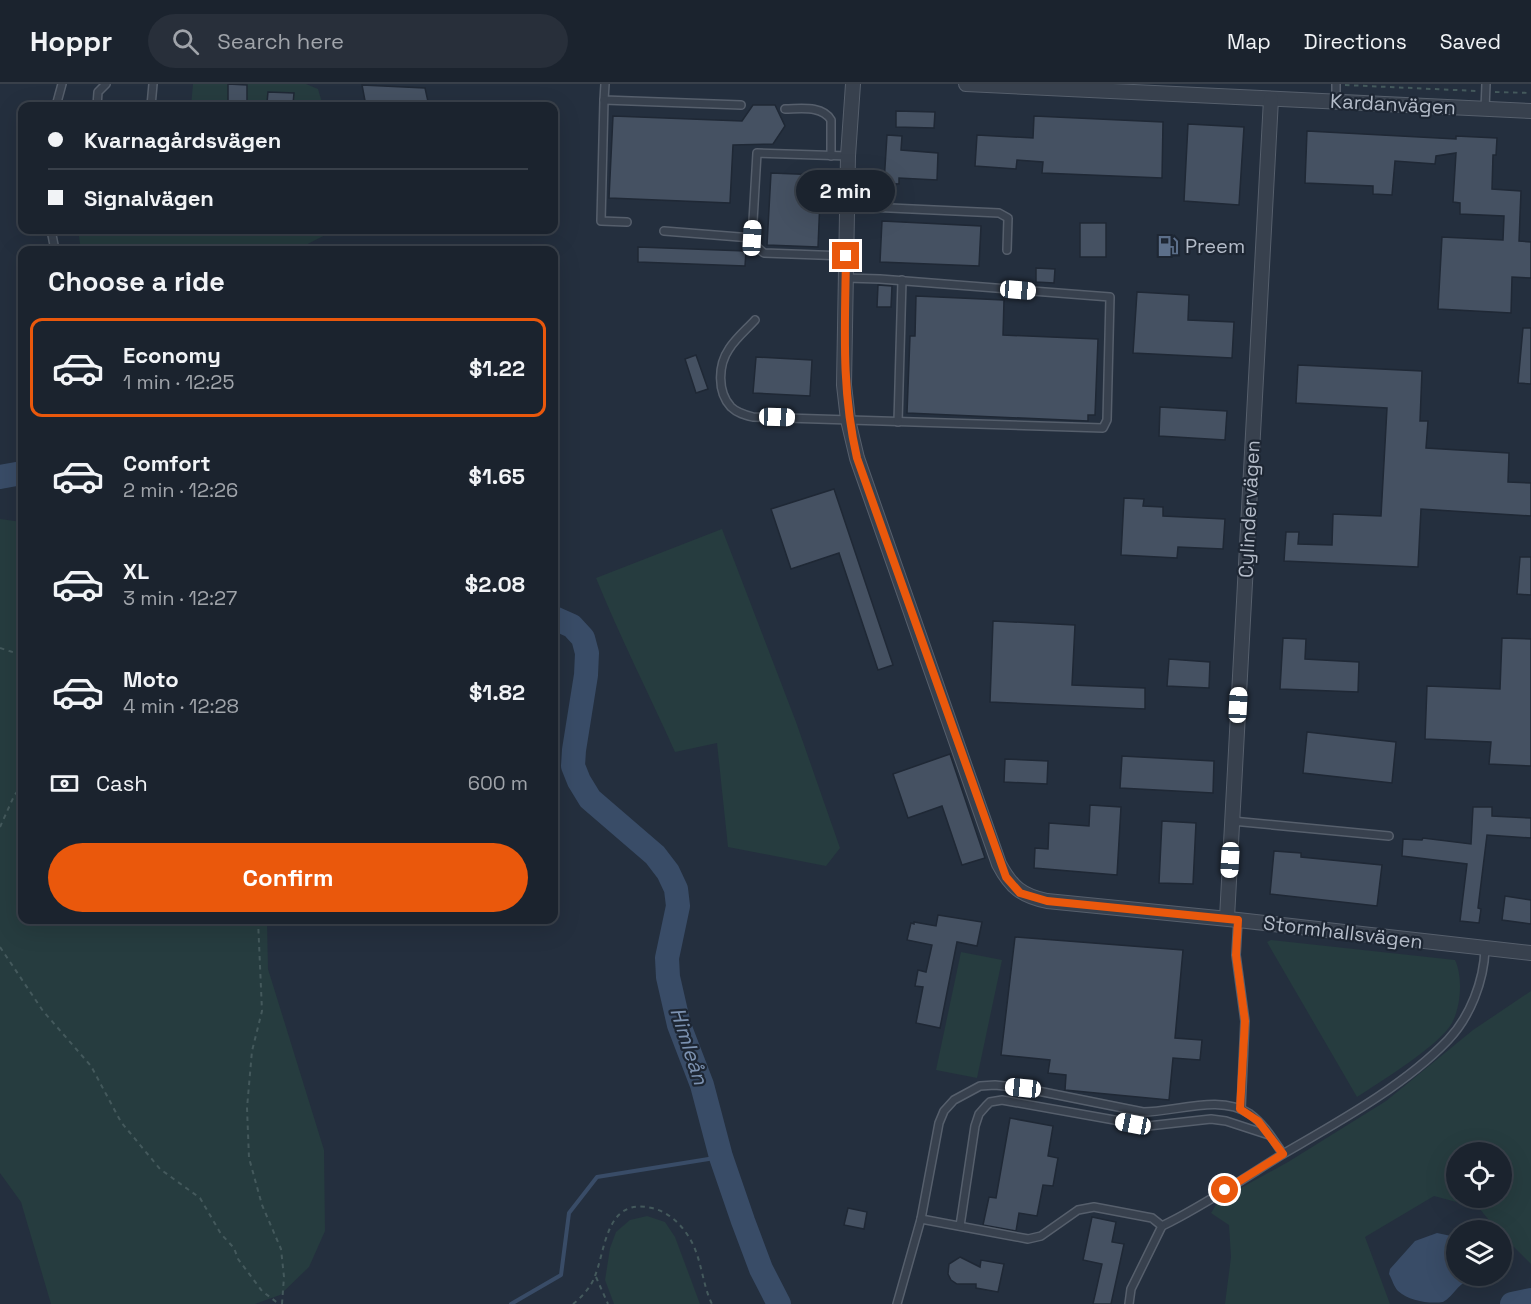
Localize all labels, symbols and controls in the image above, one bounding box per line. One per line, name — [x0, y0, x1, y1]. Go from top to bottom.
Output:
search box — [148, 14, 568, 68]
text: Hoppr — [30, 23, 112, 59]
icon: search — [169, 25, 202, 58]
text: Search here — [217, 27, 344, 55]
text: Map — [1227, 28, 1271, 55]
text: Directions — [1304, 28, 1407, 55]
text: Saved — [1440, 28, 1501, 55]
street label: Kardanvägen — [1329, 88, 1457, 120]
text: Kvarnagårdsvägen — [84, 126, 281, 154]
callout: 2 min — [796, 169, 896, 211]
text: 2 min — [820, 178, 871, 204]
text: Signalvägen — [84, 184, 214, 212]
car — [742, 220, 762, 256]
place label: Preem — [1185, 233, 1245, 259]
fuel station icon: Preem — [1156, 234, 1180, 258]
route end — [832, 242, 859, 269]
text: Choose a ride — [48, 264, 225, 299]
car — [999, 279, 1037, 301]
icon: car — [51, 341, 105, 395]
text: Economy — [123, 341, 221, 369]
text: $1.22 — [469, 354, 525, 382]
text: 1 min · 12:25 — [123, 369, 234, 395]
car — [759, 407, 795, 427]
street label: Cylindervägen — [1232, 439, 1266, 579]
icon: car — [51, 449, 105, 503]
text: Comfort — [123, 449, 211, 477]
text: $1.65 — [469, 462, 525, 490]
text: 2 min · 12:26 — [123, 477, 238, 503]
icon: car — [51, 557, 105, 611]
text: XL — [123, 557, 149, 585]
text: $2.08 — [465, 570, 525, 598]
text: 3 min · 12:27 — [123, 585, 237, 611]
icon: car — [51, 665, 105, 719]
text: Moto — [123, 665, 179, 693]
text: $1.82 — [469, 678, 525, 706]
car — [1228, 687, 1248, 723]
text: 4 min · 12:28 — [123, 693, 239, 719]
icon: cash — [48, 767, 81, 800]
text: Cash — [96, 769, 148, 797]
text: 600 m — [468, 770, 528, 796]
car — [1220, 842, 1240, 878]
button: Confirm — [48, 843, 528, 912]
street label: Stormhallsvägen — [1262, 909, 1424, 955]
water label: Himleån — [664, 1004, 715, 1089]
car — [1004, 1077, 1042, 1099]
car — [1114, 1112, 1152, 1136]
map controls — [1446, 1142, 1512, 1286]
button: locate — [1446, 1142, 1512, 1208]
route start — [1211, 1176, 1238, 1203]
button: layers — [1446, 1220, 1512, 1286]

